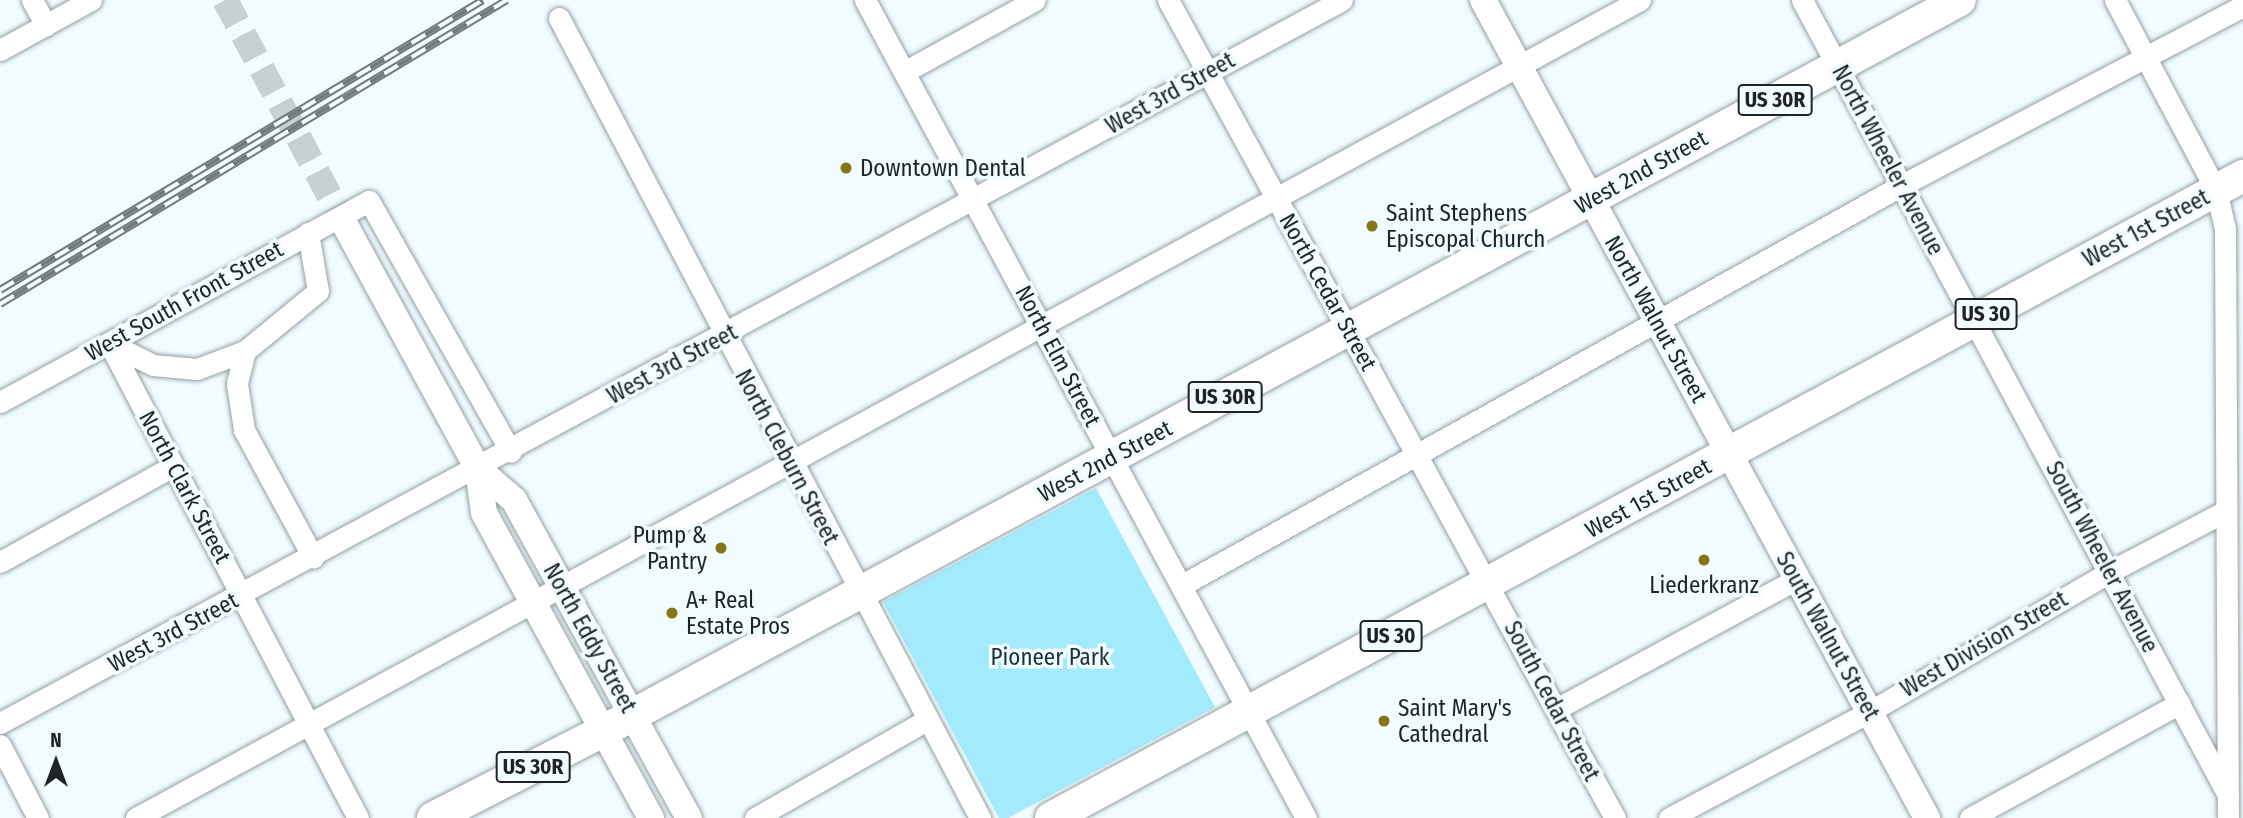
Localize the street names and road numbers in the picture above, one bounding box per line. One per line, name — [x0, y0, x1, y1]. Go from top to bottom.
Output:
street label: West 3rd Street — [1101, 46, 1239, 140]
street label: North Wheeler Avenue — [1826, 60, 1950, 260]
road number: US 30R — [1736, 82, 1814, 118]
street label: West 2nd Street — [1570, 124, 1712, 220]
street label: West 1st Street — [2078, 183, 2214, 273]
street label: North Cedar Street — [1273, 209, 1383, 375]
street label: North Walnut Street — [1599, 231, 1713, 407]
street label: West South Front Street — [80, 235, 288, 367]
street label: North Elm Street — [1009, 281, 1107, 431]
road number: US 30 — [1954, 296, 2018, 332]
street label: West 3rd Street — [602, 318, 742, 410]
street label: North Cleburn Street — [729, 365, 845, 549]
road number: US 30R — [1186, 380, 1264, 414]
street label: North Clark Street — [133, 406, 237, 568]
street label: West 2nd Street — [1033, 414, 1177, 508]
street label: West 1st Street — [1580, 452, 1716, 544]
street label: South Wheeler Avenue — [2040, 457, 2164, 657]
street label: South Walnut Street — [1770, 547, 1886, 725]
street label: North Eddy Street — [538, 559, 642, 717]
street label: West Division Street — [1896, 585, 2072, 703]
street label: West 3rd Street — [103, 586, 243, 678]
street label: South Cedar Street — [1498, 616, 1606, 786]
road number: US 30 — [1360, 618, 1422, 654]
road number: US 30R — [494, 750, 572, 784]

